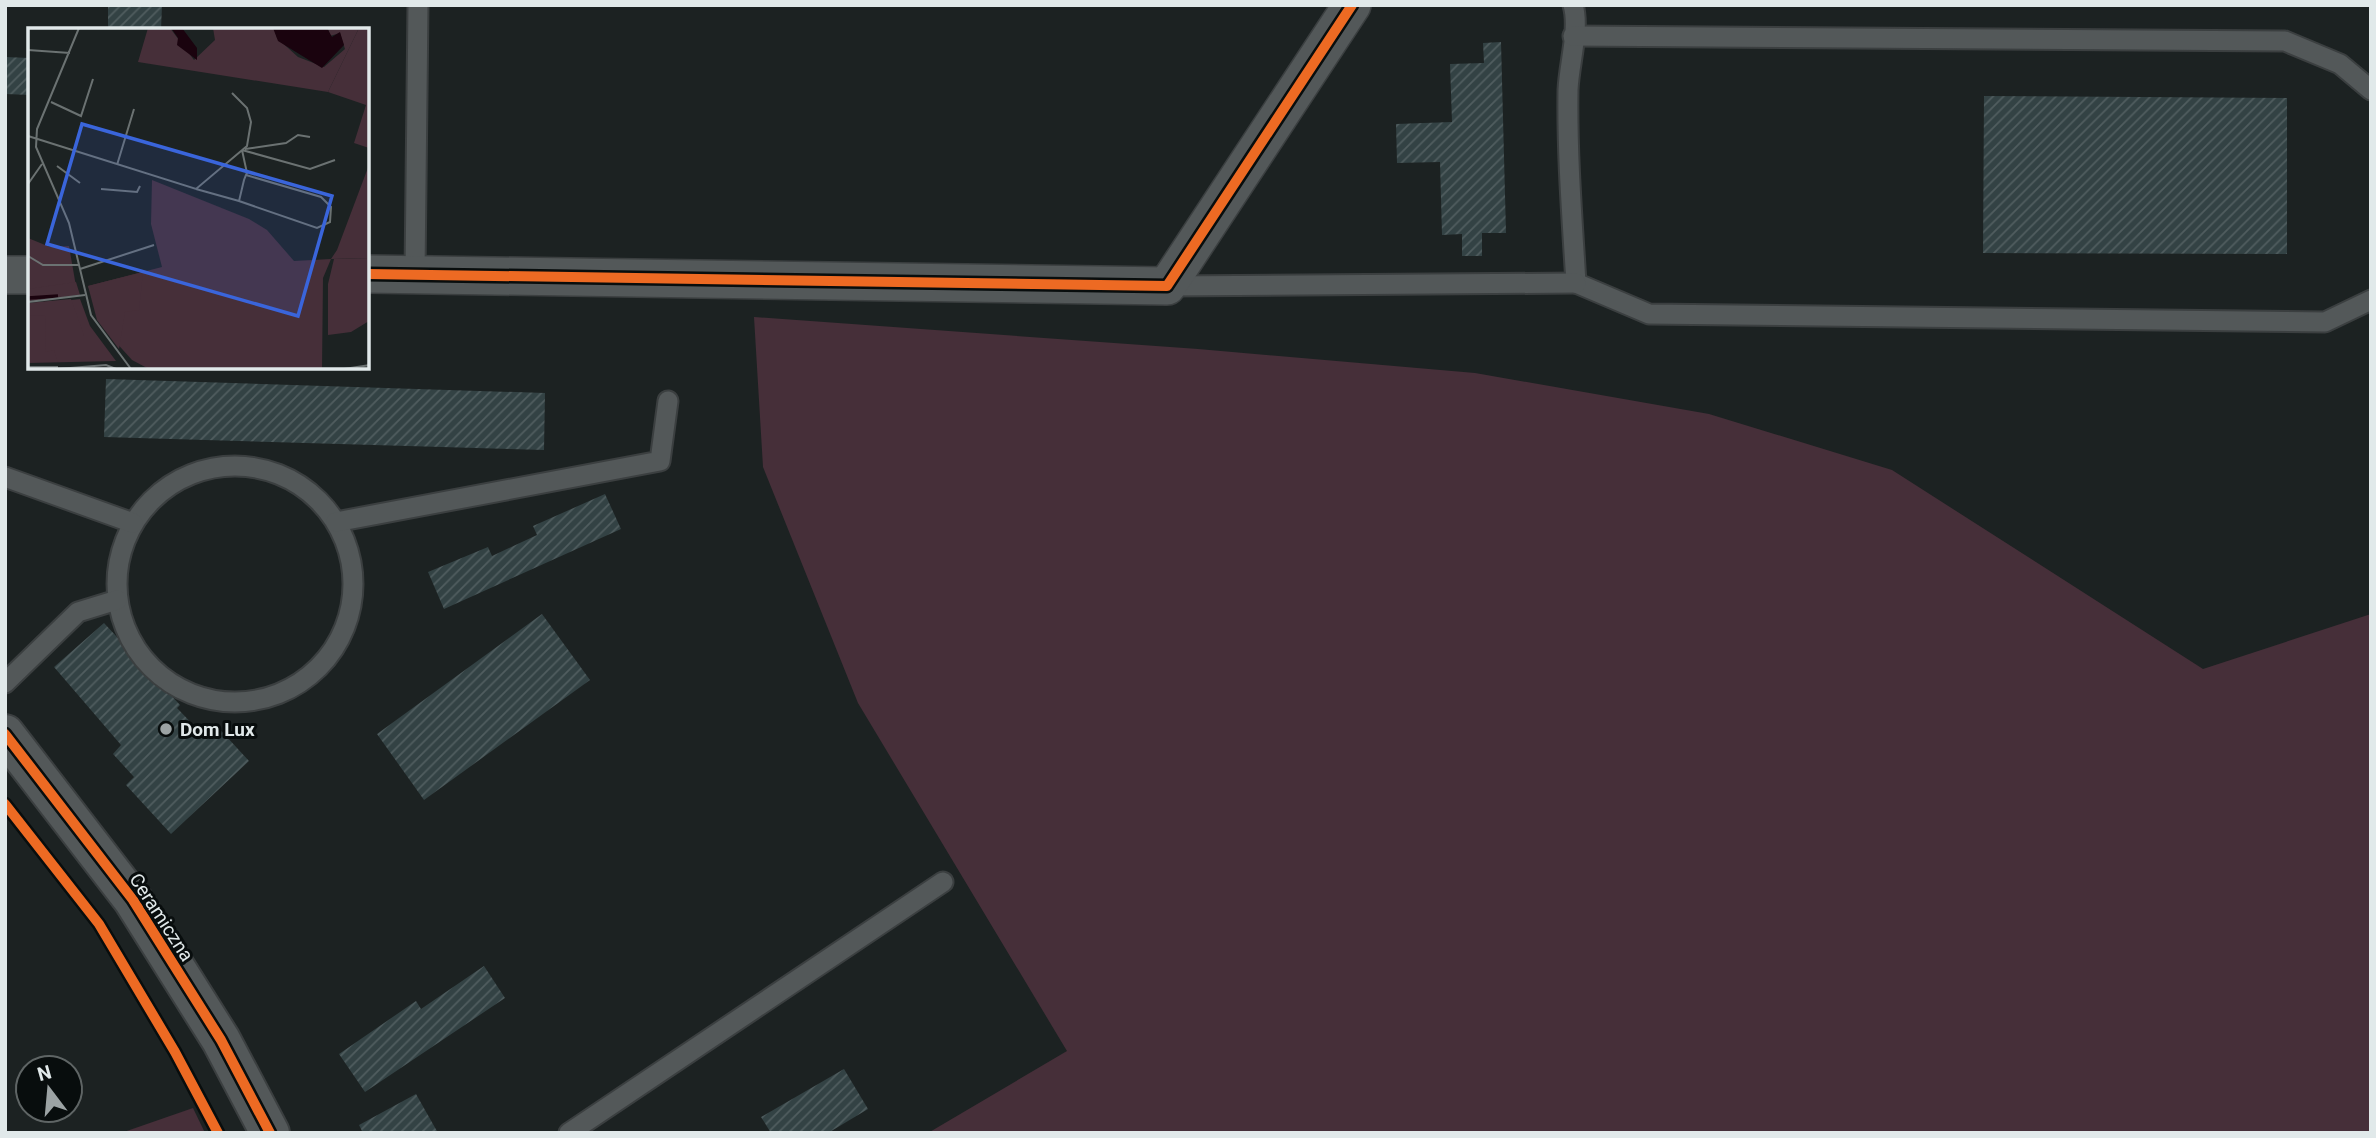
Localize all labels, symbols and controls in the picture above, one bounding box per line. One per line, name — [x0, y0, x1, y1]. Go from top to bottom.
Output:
inset map — [28, 28, 369, 369]
place label: Dom Lux — [180, 718, 255, 741]
marker: Dom Lux — [158, 721, 174, 737]
street label: Ceramiczna — [125, 869, 199, 966]
north arrow — [14, 1054, 84, 1124]
text: N — [35, 1060, 54, 1086]

